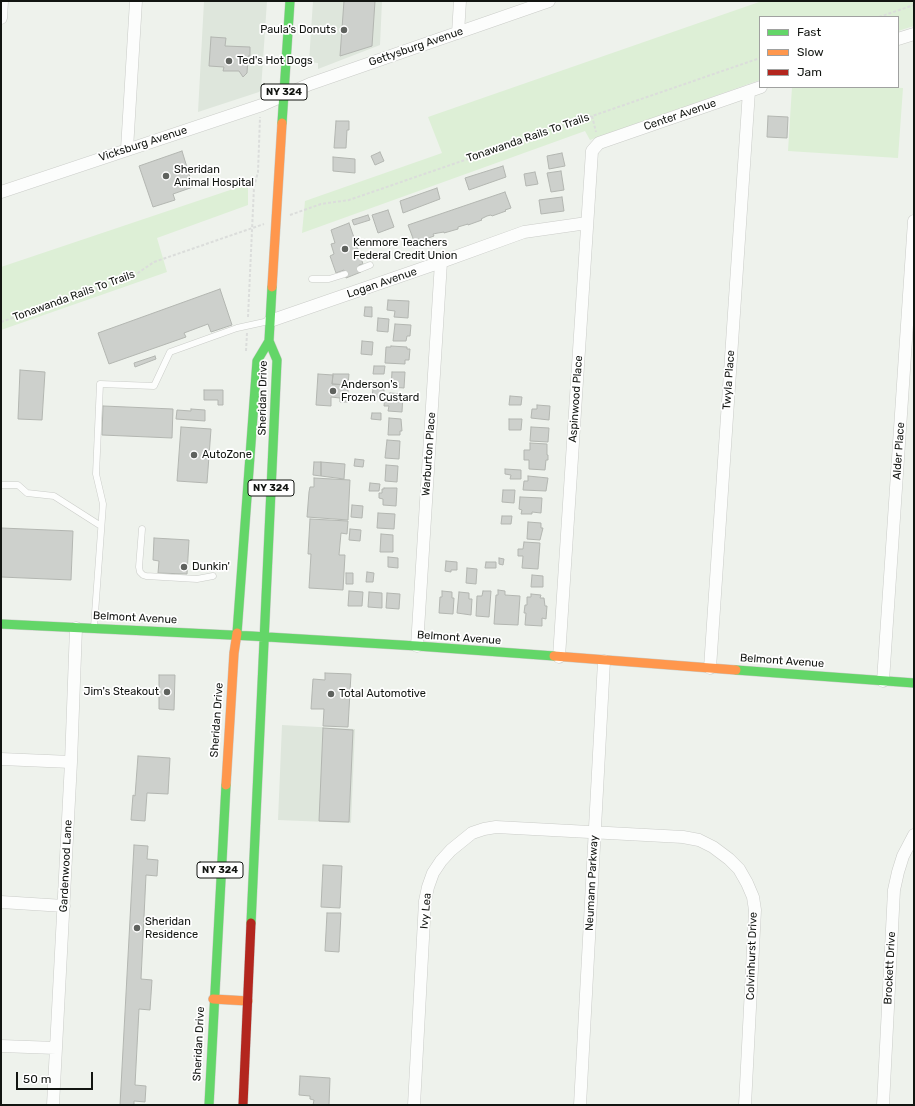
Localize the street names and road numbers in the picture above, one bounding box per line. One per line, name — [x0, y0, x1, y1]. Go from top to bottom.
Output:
street label: Gettysburg Avenue — [367, 25, 465, 69]
road number: NY 324 — [261, 84, 307, 100]
street label: Center Avenue — [642, 96, 718, 134]
street label: Tonawanda Rails To Trails — [465, 111, 591, 165]
street label: Vicksburg Avenue — [97, 123, 189, 165]
street label: Logan Avenue — [345, 265, 419, 301]
street label: Tonawanda Rails To Trails — [11, 268, 137, 324]
street label: Twyla Place — [720, 350, 738, 410]
street label: Aspinwood Place — [566, 355, 586, 443]
street label: Sheridan Drive — [256, 360, 270, 436]
street label: Warburton Place — [419, 412, 439, 496]
street label: Alder Place — [890, 422, 908, 480]
road number: NY 324 — [248, 480, 294, 496]
street label: Belmont Avenue — [93, 609, 177, 627]
street label: Belmont Avenue — [416, 628, 502, 648]
street label: Belmont Avenue — [739, 651, 825, 671]
street label: Sheridan Drive — [208, 682, 226, 758]
street label: Gardenwood Lane — [57, 819, 75, 913]
street label: Neumann Parkway — [583, 835, 601, 931]
road number: NY 324 — [197, 862, 243, 878]
street label: Ivy Lea — [418, 892, 434, 930]
street label: Colvinhurst Drive — [744, 912, 760, 1000]
street label: Brockett Drive — [881, 931, 899, 1005]
street label: Sheridan Drive — [190, 1006, 208, 1082]

